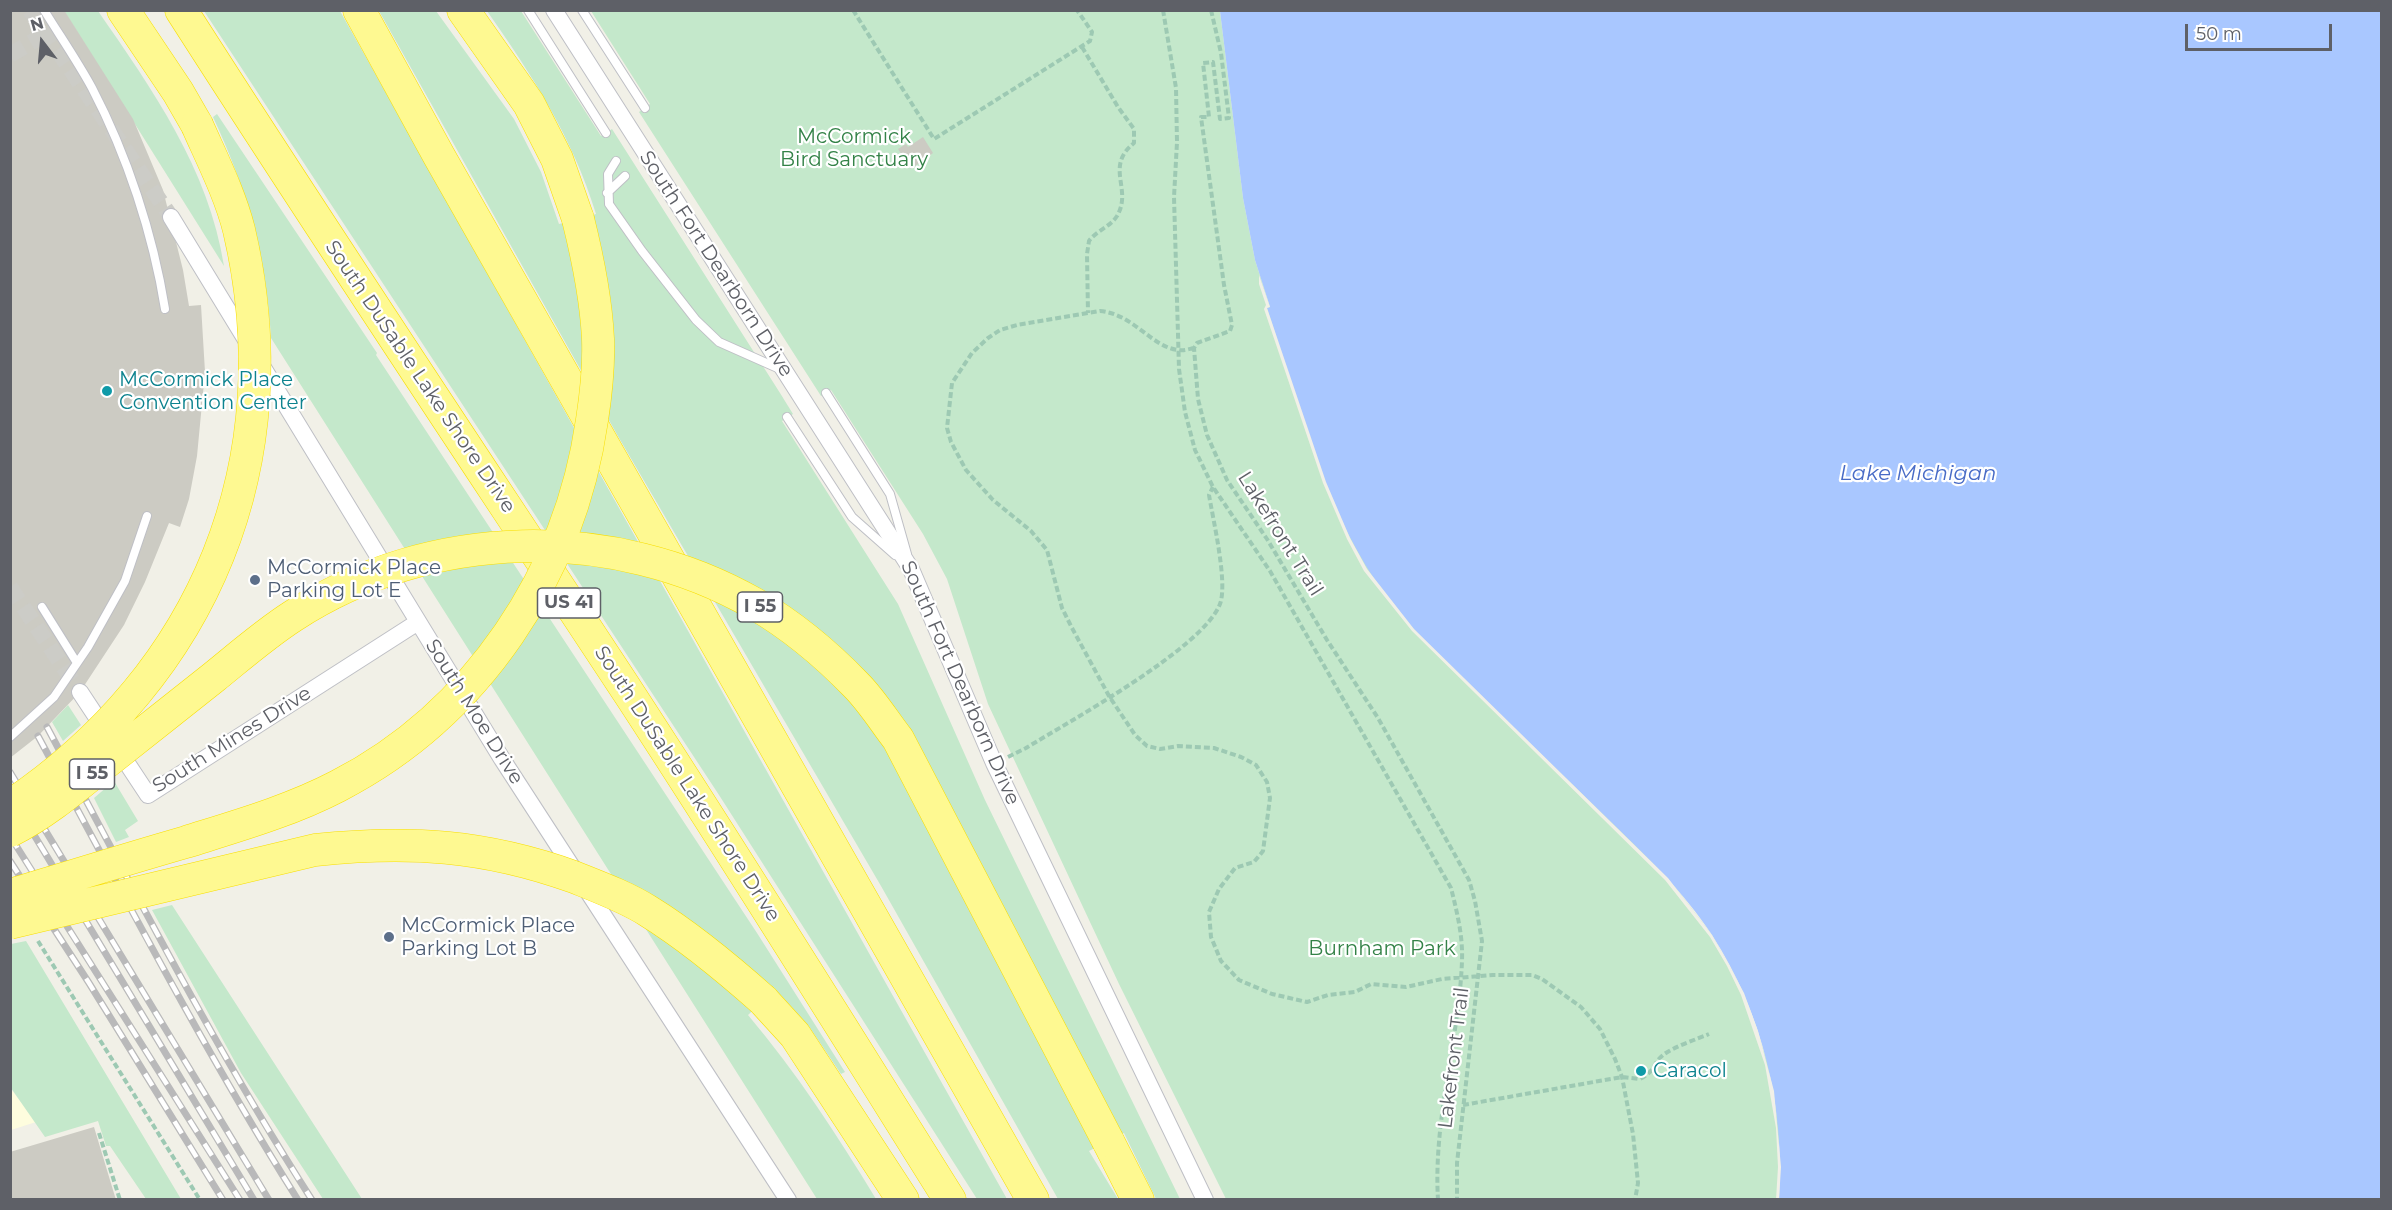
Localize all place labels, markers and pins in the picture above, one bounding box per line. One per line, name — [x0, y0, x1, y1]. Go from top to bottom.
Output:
place label: McCormick Place Convention Center — [119, 368, 307, 415]
marker: McCormick Place Convention Center — [100, 384, 114, 398]
place label: McCormick Place Parking Lot E — [267, 556, 441, 603]
marker: McCormick Place Parking Lot E — [248, 573, 262, 587]
place label: McCormick Place Parking Lot B — [401, 914, 575, 961]
marker: McCormick Place Parking Lot B — [382, 930, 396, 944]
place label: Caracol — [1653, 1059, 1727, 1083]
marker: Caracol — [1634, 1064, 1648, 1078]

